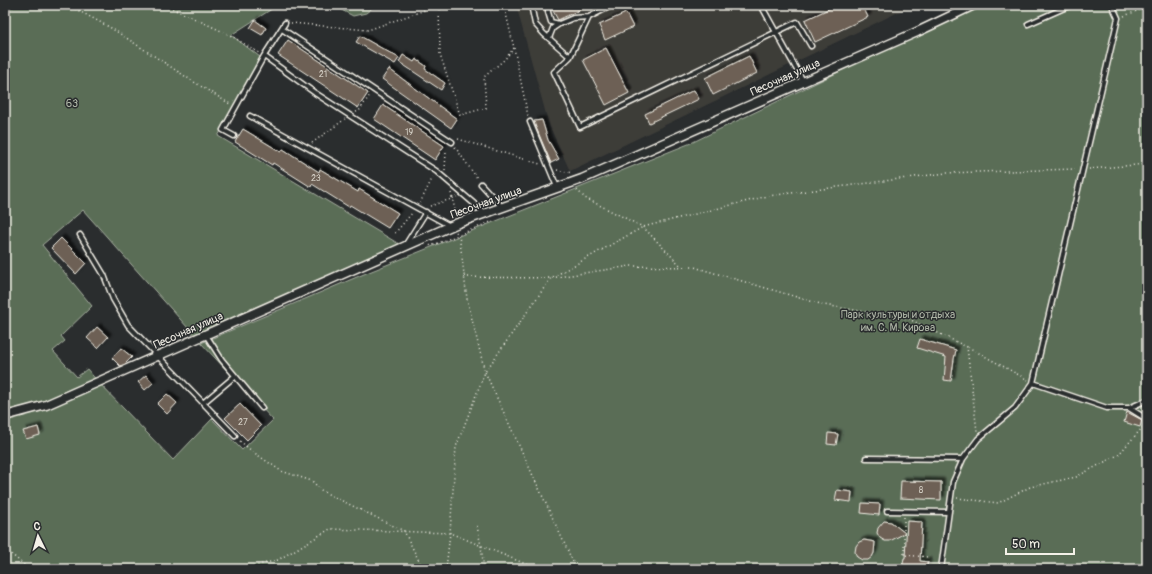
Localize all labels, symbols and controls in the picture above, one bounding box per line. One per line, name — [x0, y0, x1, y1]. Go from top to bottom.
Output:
street label: Песочная улица — [748, 56, 822, 99]
house number: 21 — [319, 69, 327, 80]
park label: 63 — [66, 97, 78, 110]
house number: 19 — [405, 127, 413, 138]
house number: 23 — [311, 173, 321, 184]
street label: Песочная улица — [449, 184, 523, 221]
park label: Парк культуры и отдыха им. С. М. Кирова — [841, 308, 955, 334]
street label: Песочная улица — [151, 309, 225, 352]
house number: 27 — [238, 417, 248, 428]
house number: 8 — [919, 485, 924, 496]
north arrow — [18, 516, 58, 556]
text: С — [33, 520, 41, 533]
scale bar — [1006, 530, 1074, 556]
text: 50 m — [1012, 537, 1040, 552]

